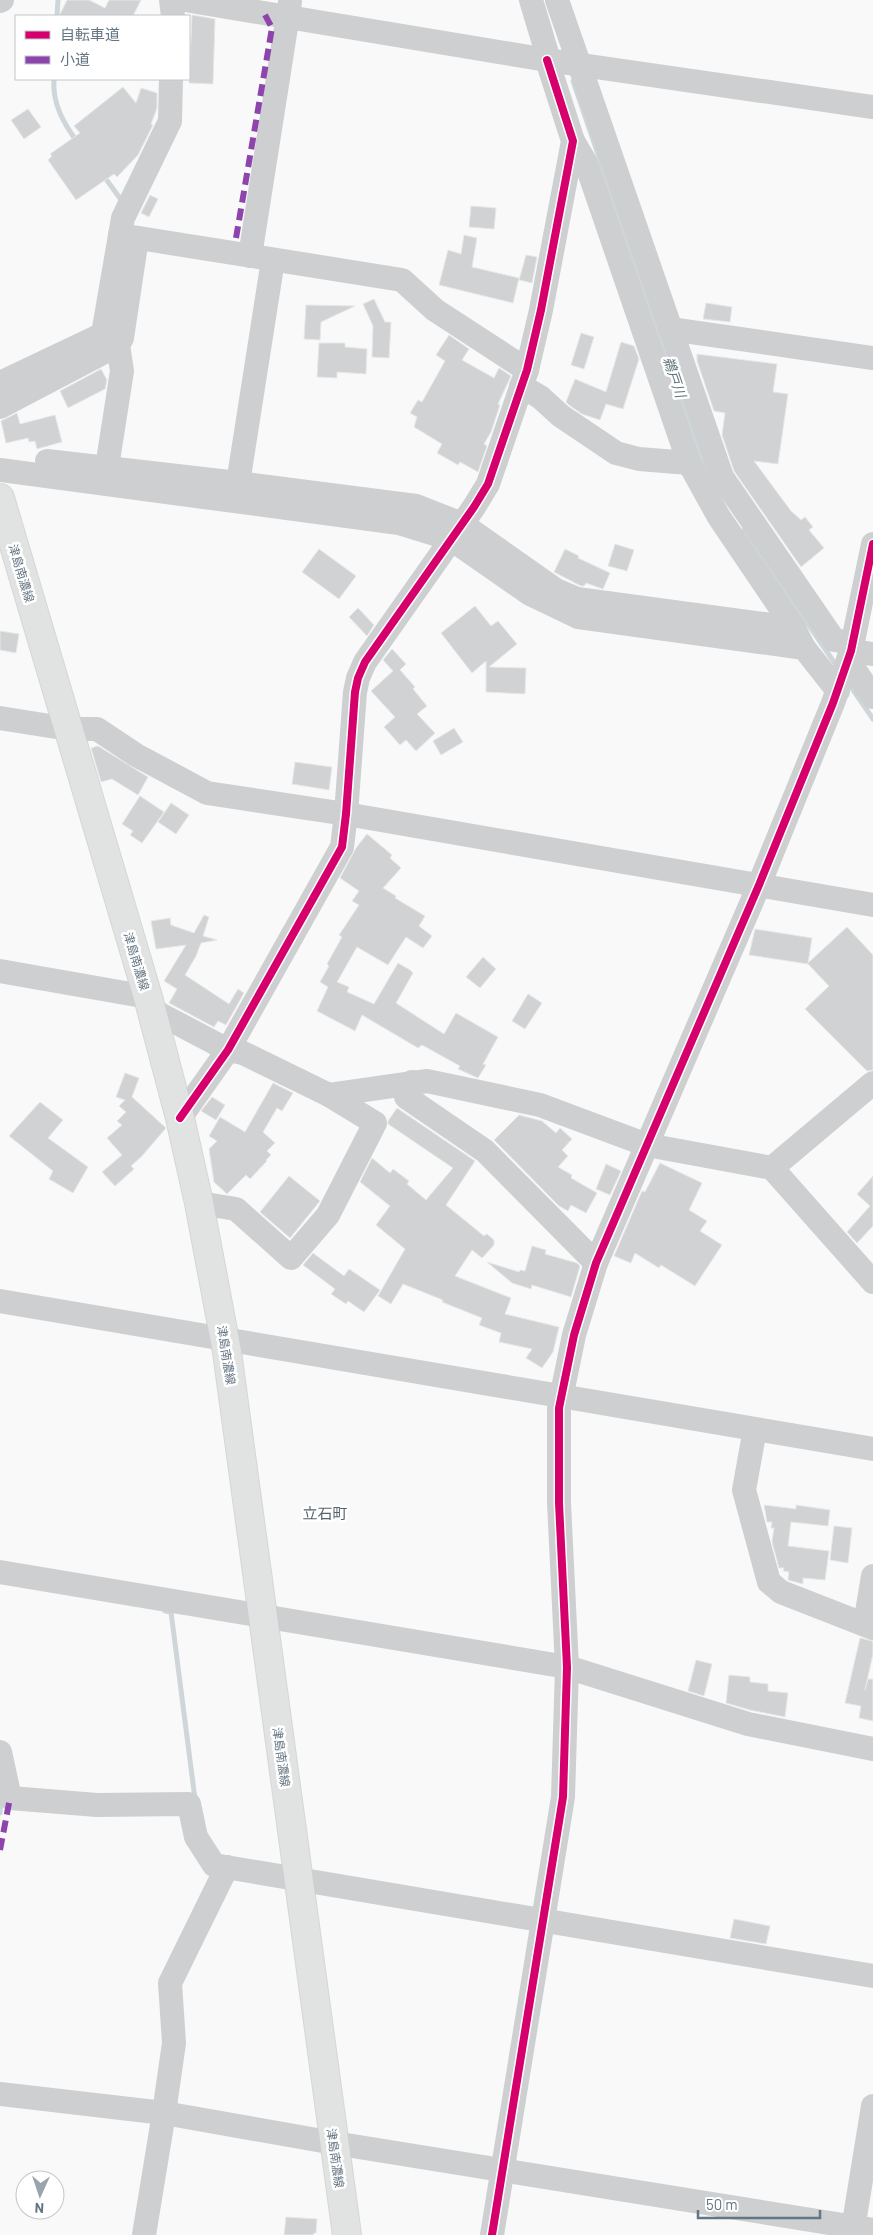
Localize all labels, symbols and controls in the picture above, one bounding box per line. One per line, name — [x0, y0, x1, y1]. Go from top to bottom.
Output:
legend — [15, 15, 190, 80]
text: 自転車道 — [60, 25, 120, 43]
text: 小道 — [60, 50, 90, 68]
water label: 鵜戸川 — [660, 354, 691, 402]
street label: 津島南濃線 — [7, 542, 37, 604]
street label: 津島南濃線 — [122, 930, 152, 992]
street label: 津島南濃線 — [215, 1324, 239, 1386]
district label: 立石町 — [302, 1504, 348, 1522]
street label: 津島南濃線 — [271, 1726, 293, 1788]
street label: 津島南濃線 — [325, 2127, 347, 2189]
north arrow — [15, 2170, 65, 2220]
scale bar — [698, 2188, 820, 2220]
text: 50 m — [706, 2195, 738, 2213]
text: N — [34, 2200, 44, 2217]

